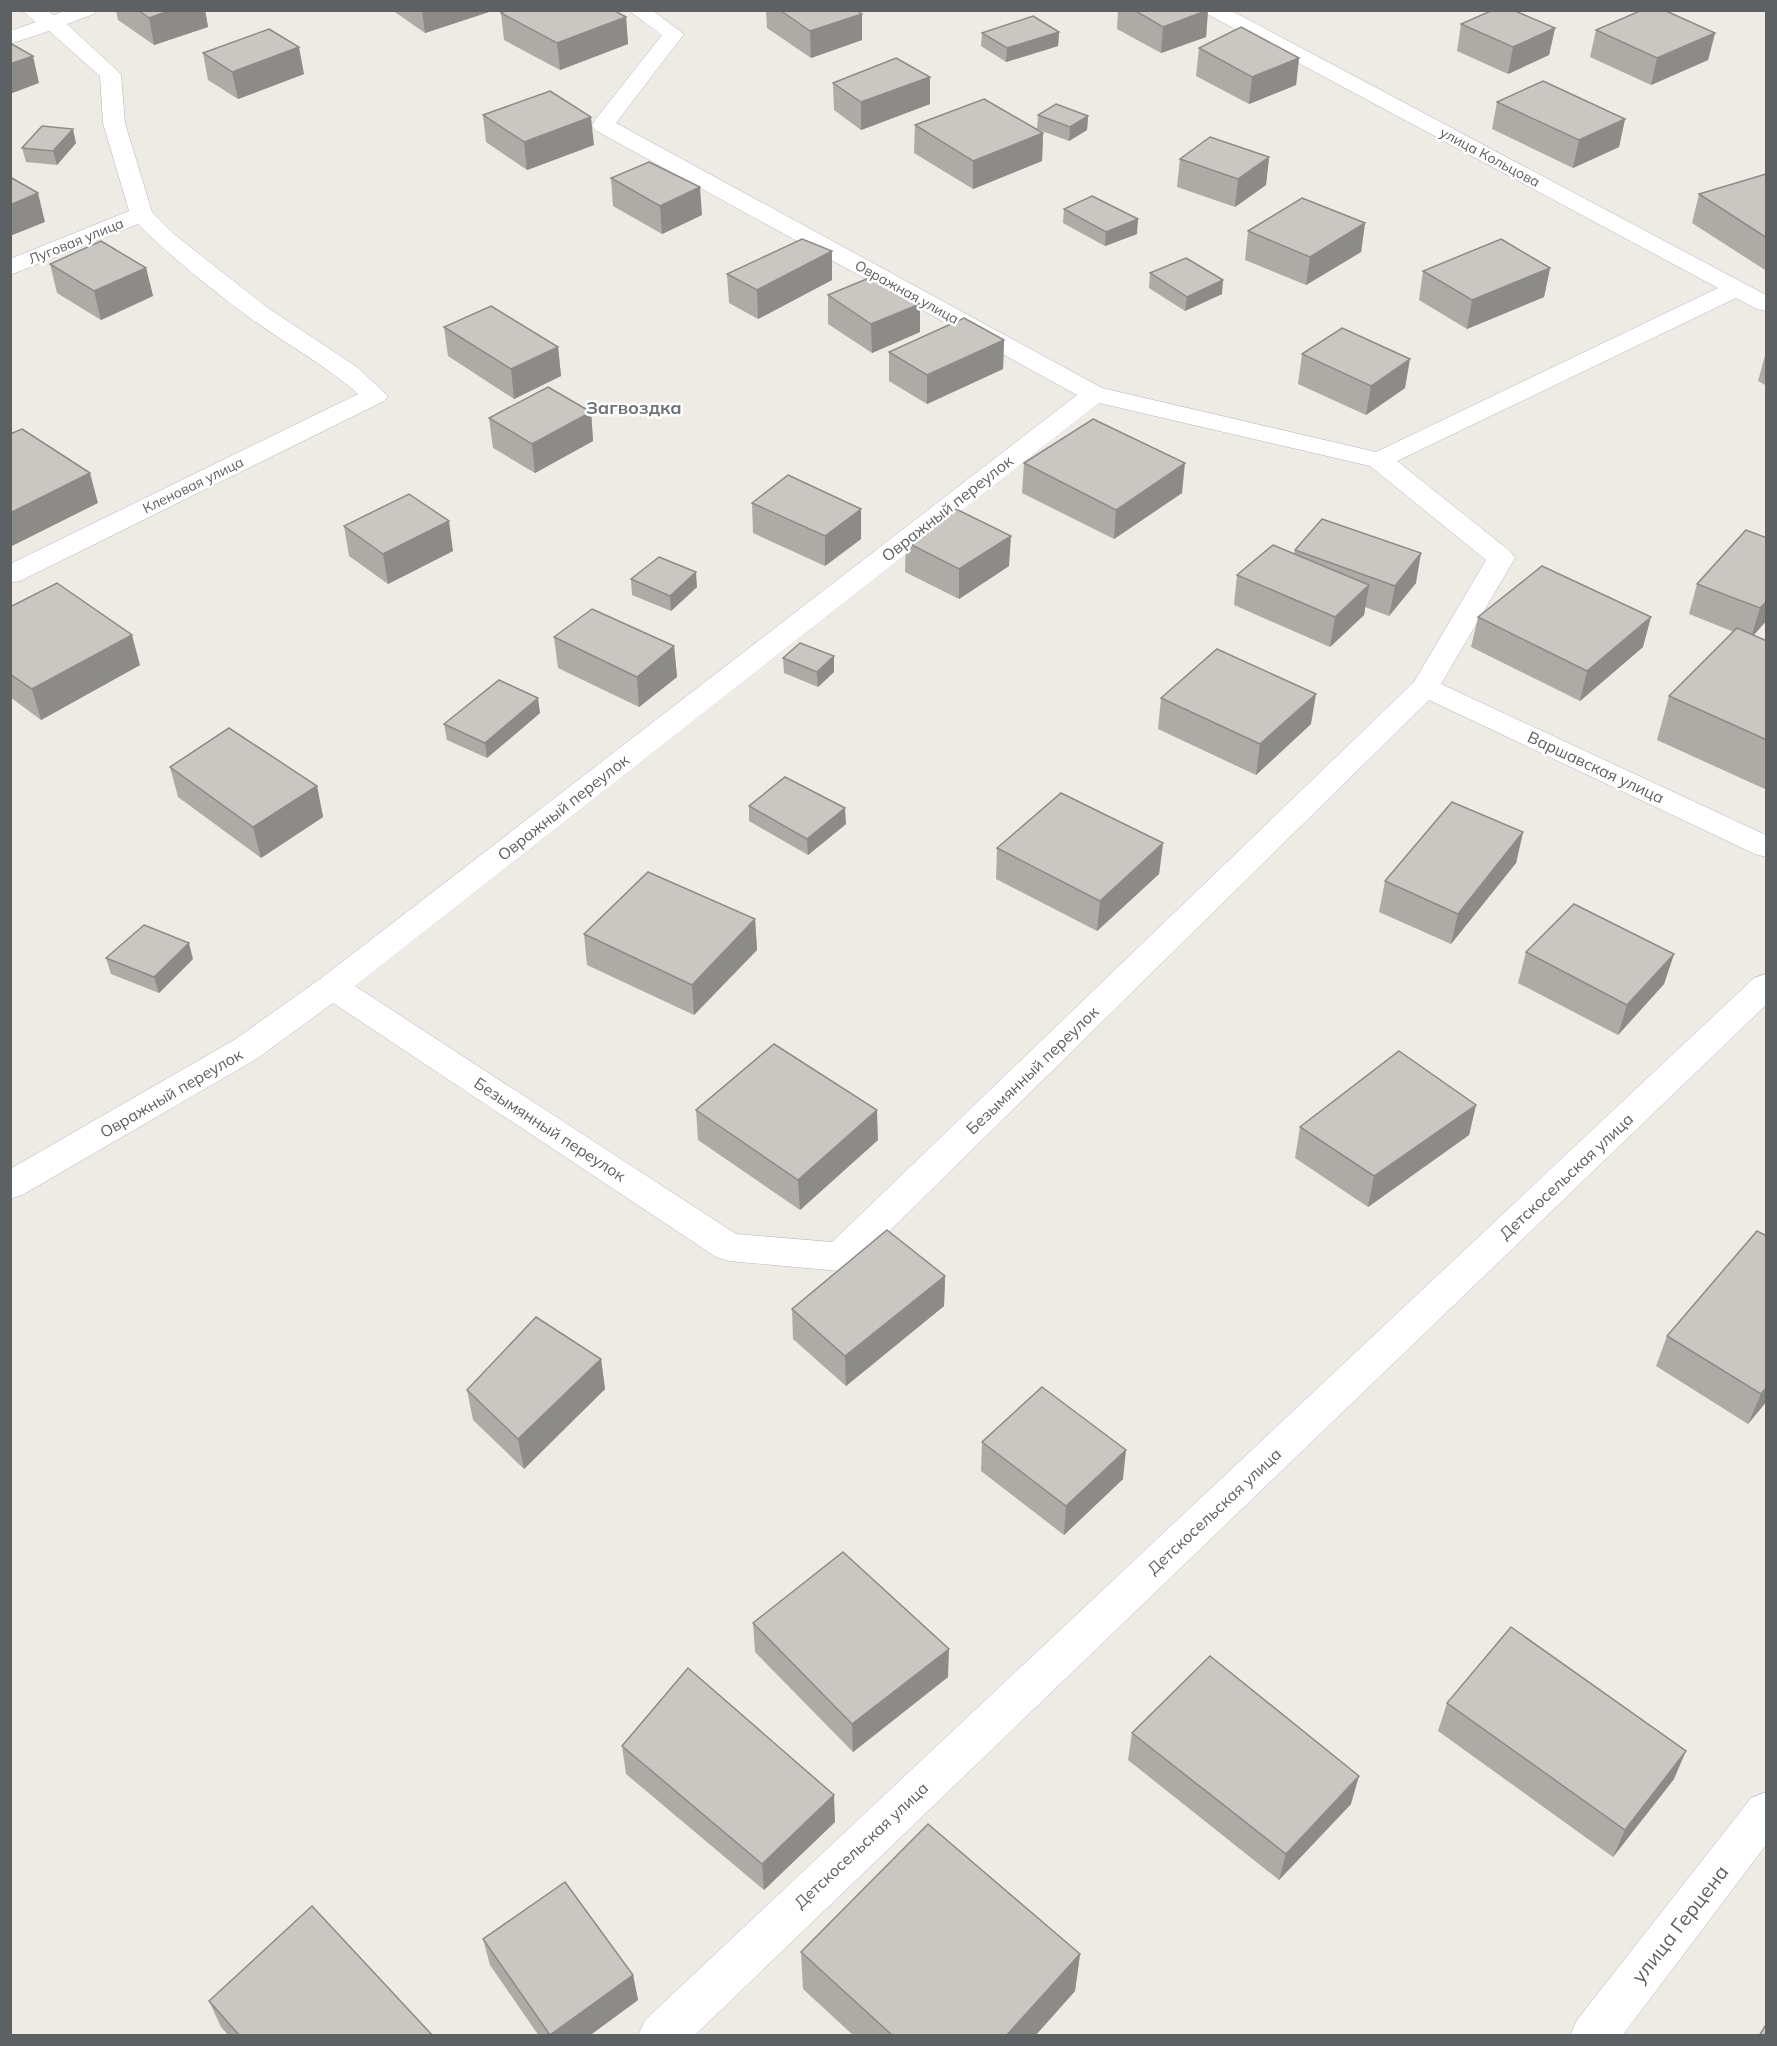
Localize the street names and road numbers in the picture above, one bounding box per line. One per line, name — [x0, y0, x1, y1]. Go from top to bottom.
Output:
street label: улица Кольцова — [1437, 123, 1543, 191]
street label: Луговая улица — [26, 214, 126, 268]
street label: Овражная улица — [852, 256, 962, 328]
street label: Овражный переулок — [877, 450, 1017, 566]
street label: Кленовая улица — [140, 453, 246, 517]
street label: Варшавская улица — [1525, 727, 1667, 807]
street label: Овражный переулок — [493, 749, 633, 865]
street label: Безымянный переулок — [962, 1001, 1103, 1138]
street label: Овражный переулок — [96, 1044, 246, 1142]
street label: Безымянный переулок — [471, 1073, 630, 1186]
street label: Детскосельская улица — [1495, 1109, 1637, 1243]
street label: Детскосельская улица — [1143, 1444, 1285, 1578]
street label: Детскосельская улица — [790, 1778, 932, 1912]
street label: улица Герцена — [1626, 1860, 1733, 1988]

